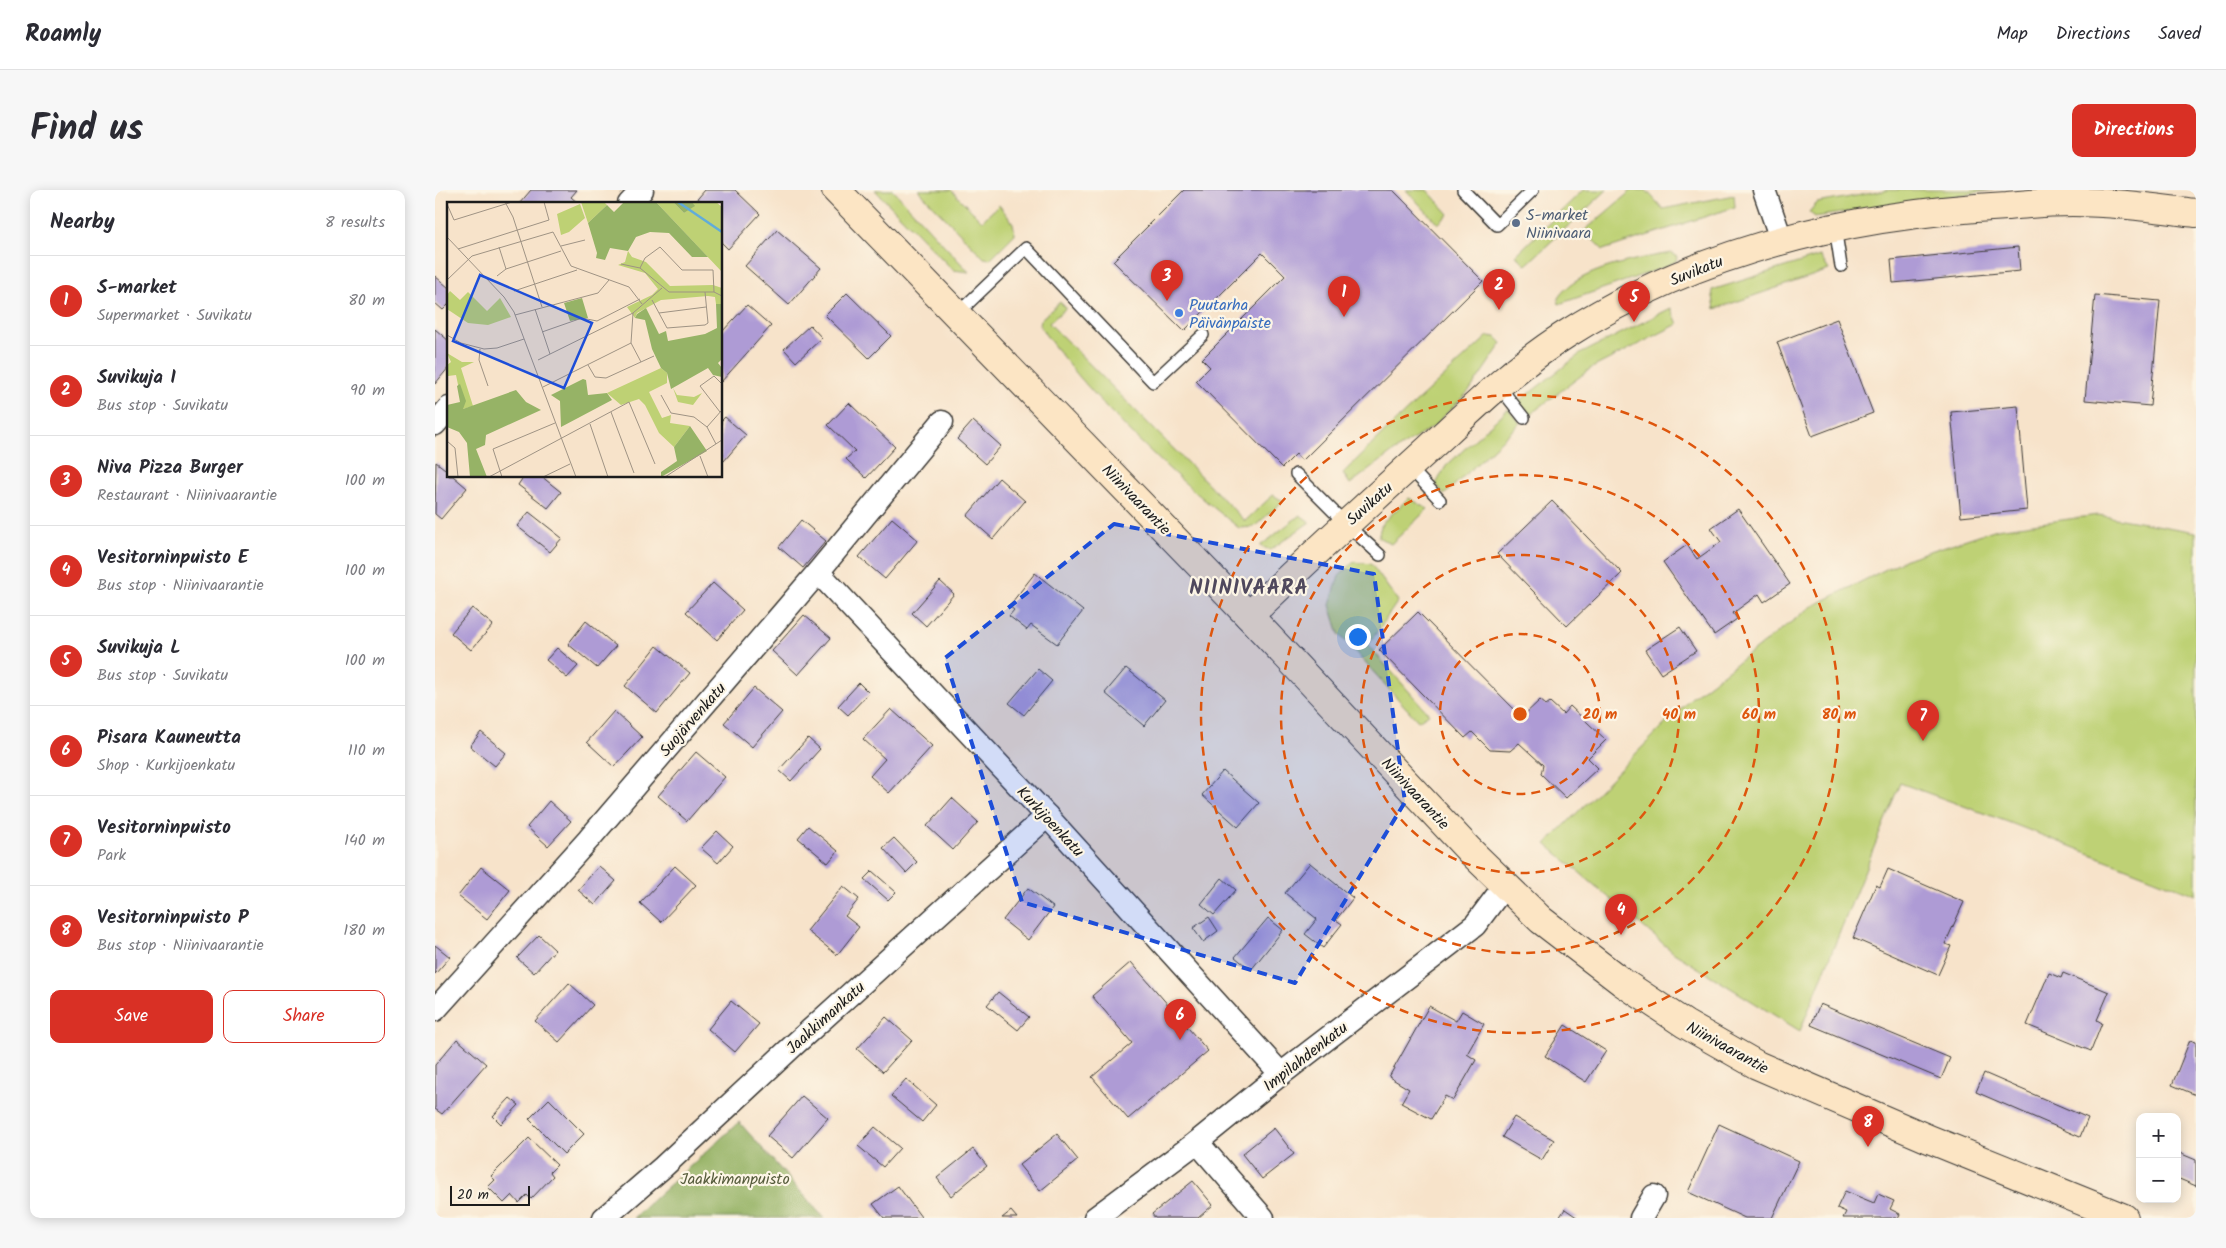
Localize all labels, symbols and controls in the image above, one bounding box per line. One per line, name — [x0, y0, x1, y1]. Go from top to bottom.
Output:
text: Roamly — [25, 15, 101, 54]
text: Map — [1996, 20, 2028, 49]
text: Directions — [2056, 20, 2130, 49]
text: Saved — [2158, 20, 2201, 49]
text: Find us — [30, 102, 143, 158]
button: Directions — [2072, 104, 2196, 157]
inset map — [447, 202, 723, 478]
place label: S-market Niinivaara — [1526, 203, 1591, 246]
text: Nearby — [50, 206, 115, 239]
text: 8 results — [325, 210, 385, 235]
marker: S-market Niinivaara — [1510, 217, 1522, 229]
street label: Suvikatu — [1666, 249, 1727, 293]
pin: 3 — [1151, 260, 1183, 301]
pin: 2 — [1483, 269, 1515, 310]
text: S-market — [97, 273, 177, 303]
pin: 1 — [1328, 276, 1360, 317]
pin: 5 — [1618, 281, 1650, 322]
text: 1 — [64, 288, 68, 313]
text: 80 m — [348, 288, 385, 313]
place label: Puutarha Päivänpaiste — [1189, 293, 1271, 336]
text: Supermarket · Suvikatu — [97, 303, 252, 328]
marker: Puutarha Päivänpaiste — [1173, 307, 1185, 319]
text: Suvikuja I — [97, 363, 176, 393]
text: 2 — [61, 378, 71, 403]
text: 90 m — [350, 378, 385, 403]
text: Bus stop · Suvikatu — [97, 393, 228, 418]
text: Niva Pizza Burger — [97, 453, 243, 483]
street label: Niinivaarantie — [1095, 459, 1177, 541]
text: 3 — [62, 468, 70, 493]
text: 100 m — [345, 468, 385, 493]
street label: Suvikatu — [1341, 476, 1399, 532]
text: Restaurant · Niinivaarantie — [97, 483, 277, 508]
text: Vesitorninpuisto E — [97, 543, 249, 573]
text: 4 — [62, 558, 70, 583]
text: 100 m — [345, 558, 385, 583]
district label: NIINIVAARA — [1189, 572, 1309, 605]
text: Bus stop · Niinivaarantie — [97, 573, 264, 598]
your location — [1345, 624, 1371, 650]
text: Suvikuja L — [97, 633, 181, 663]
text: 5 — [62, 648, 70, 673]
text: 100 m — [345, 648, 385, 673]
text: Bus stop · Suvikatu — [97, 663, 228, 688]
street label: Suojärvenkatu — [654, 677, 733, 763]
pin: 7 — [1907, 700, 1939, 741]
text: 20 m — [1583, 703, 1617, 727]
text: 40 m — [1662, 703, 1696, 727]
text: 60 m — [1742, 703, 1776, 727]
text: 80 m — [1822, 703, 1856, 727]
centre of rings — [1511, 705, 1529, 723]
text: Pisara Kauneutta — [97, 723, 241, 753]
text: 6 — [62, 738, 70, 763]
text: 110 m — [348, 738, 385, 763]
street label: Niinivaarantie — [1375, 752, 1455, 836]
text: Shop · Kurkijoenkatu — [97, 753, 235, 778]
street label: Kurkijoenkatu — [1010, 781, 1090, 864]
text: Vesitorninpuisto — [97, 813, 231, 843]
text: 7 — [62, 828, 70, 853]
text: 140 m — [344, 828, 385, 853]
text: Park — [97, 843, 126, 868]
pin: 4 — [1605, 894, 1637, 935]
text: Vesitorninpuisto P — [97, 903, 249, 933]
text: 8 — [61, 918, 71, 943]
text: 180 m — [343, 918, 385, 943]
text: Bus stop · Niinivaarantie — [97, 933, 264, 958]
street label: Jaakkimankatu — [781, 976, 871, 1061]
button: Save — [50, 990, 213, 1043]
button: Share — [223, 990, 385, 1043]
pin: 6 — [1164, 999, 1196, 1040]
street label: Niinivaarantie — [1681, 1015, 1773, 1081]
street label: Impilahdenkatu — [1258, 1016, 1354, 1098]
pin: 8 — [1852, 1106, 1884, 1147]
map controls — [2136, 1113, 2181, 1203]
button: + — [2136, 1113, 2181, 1158]
button: − — [2136, 1158, 2181, 1203]
park label: Jaakkimanpuisto — [680, 1167, 790, 1192]
scale bar — [450, 1183, 530, 1206]
text: 20 m — [457, 1184, 489, 1206]

